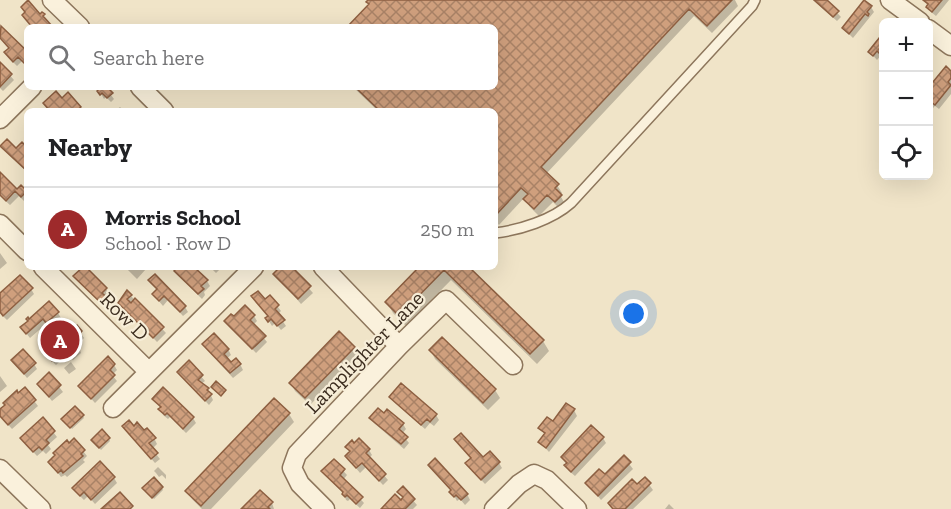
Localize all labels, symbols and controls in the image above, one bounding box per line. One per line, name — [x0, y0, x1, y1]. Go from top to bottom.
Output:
map controls — [879, 18, 933, 180]
button: + — [879, 18, 933, 72]
search box — [24, 24, 498, 90]
icon: search — [45, 41, 78, 74]
text: Search here — [93, 44, 204, 71]
button: − — [879, 72, 933, 126]
button: locate — [879, 126, 933, 180]
text: Nearby — [48, 131, 132, 163]
text: Morris School — [105, 204, 241, 231]
text: A — [61, 217, 74, 241]
text: 250 m — [420, 217, 474, 241]
text: School · Row D — [105, 231, 231, 255]
street label: Row D — [95, 286, 155, 346]
street label: Lamplighter Lane — [299, 286, 429, 418]
your location — [619, 299, 648, 328]
pin: A — [40, 318, 80, 362]

